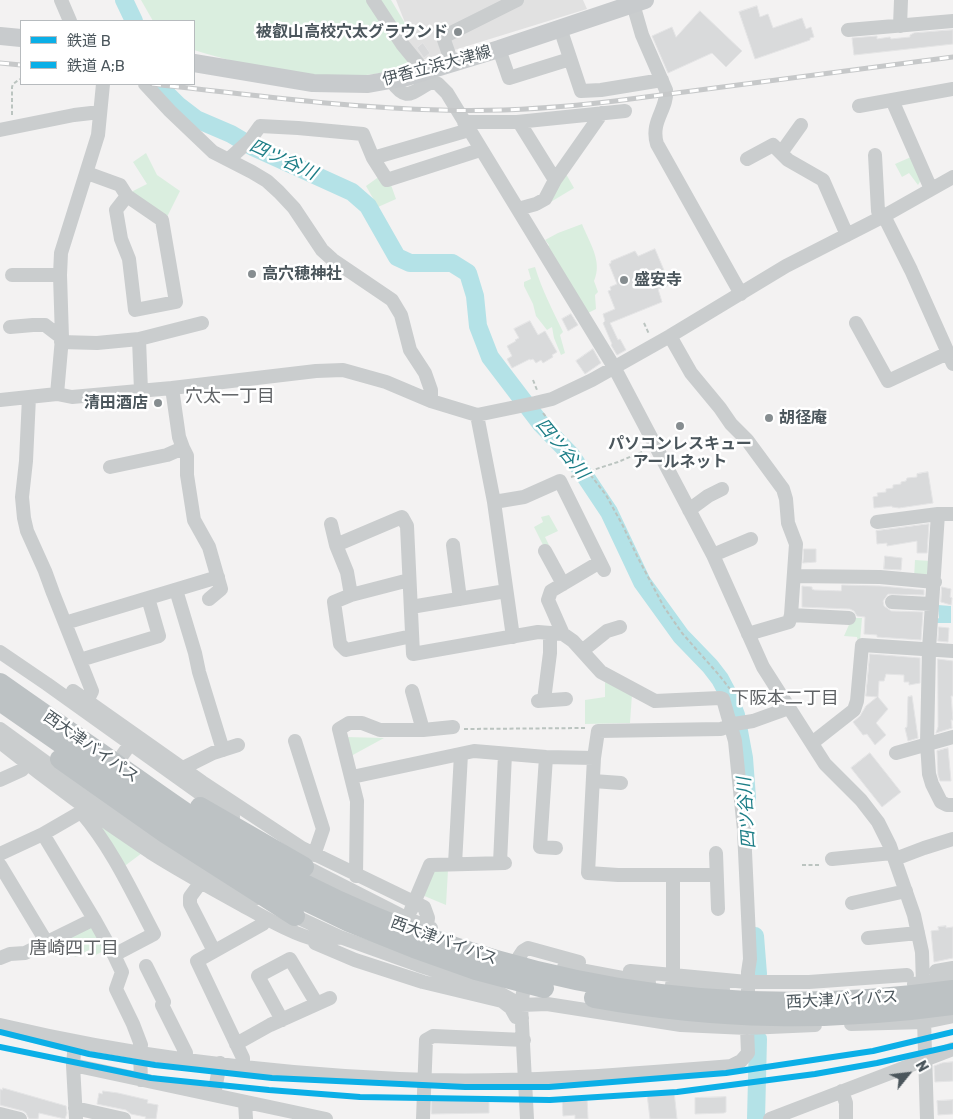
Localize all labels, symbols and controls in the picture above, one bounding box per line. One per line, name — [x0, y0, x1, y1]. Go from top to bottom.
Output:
legend — [20, 20, 195, 85]
place label: 被叡山高校穴太グラウンド — [256, 22, 448, 42]
marker: 被叡山高校穴太グラウンド — [452, 26, 464, 38]
text: 鉄道 B — [67, 32, 111, 50]
street label: 伊香立浜大津線 — [380, 42, 494, 90]
text: 鉄道 A;B — [67, 57, 125, 75]
water label: 四ツ谷川 — [246, 135, 320, 185]
place label: 高穴穂神社 — [262, 264, 342, 284]
marker: 高穴穂神社 — [246, 268, 258, 280]
place label: 盛安寺 — [634, 270, 682, 290]
marker: 盛安寺 — [618, 274, 630, 286]
district label: 穴太一丁目 — [185, 386, 275, 408]
place label: 清田酒店 — [84, 393, 148, 413]
marker: 清田酒店 — [152, 397, 164, 409]
place label: 胡径庵 — [779, 408, 827, 428]
marker: 胡径庵 — [763, 412, 775, 424]
water label: 四ツ谷川 — [531, 414, 593, 484]
marker: パソコンレスキュー アールネット — [674, 420, 686, 432]
place label: パソコンレスキュー アールネット — [608, 434, 752, 472]
district label: 下阪本二丁目 — [731, 688, 839, 710]
street label: 西大津バイパス — [40, 707, 142, 787]
water label: 四ツ谷川 — [734, 776, 760, 850]
street label: 西大津バイパス — [388, 913, 500, 969]
district label: 唐崎四丁目 — [29, 938, 119, 960]
street label: 西大津バイパス — [786, 987, 898, 1013]
north arrow — [883, 1049, 933, 1099]
text: N — [912, 1058, 931, 1075]

